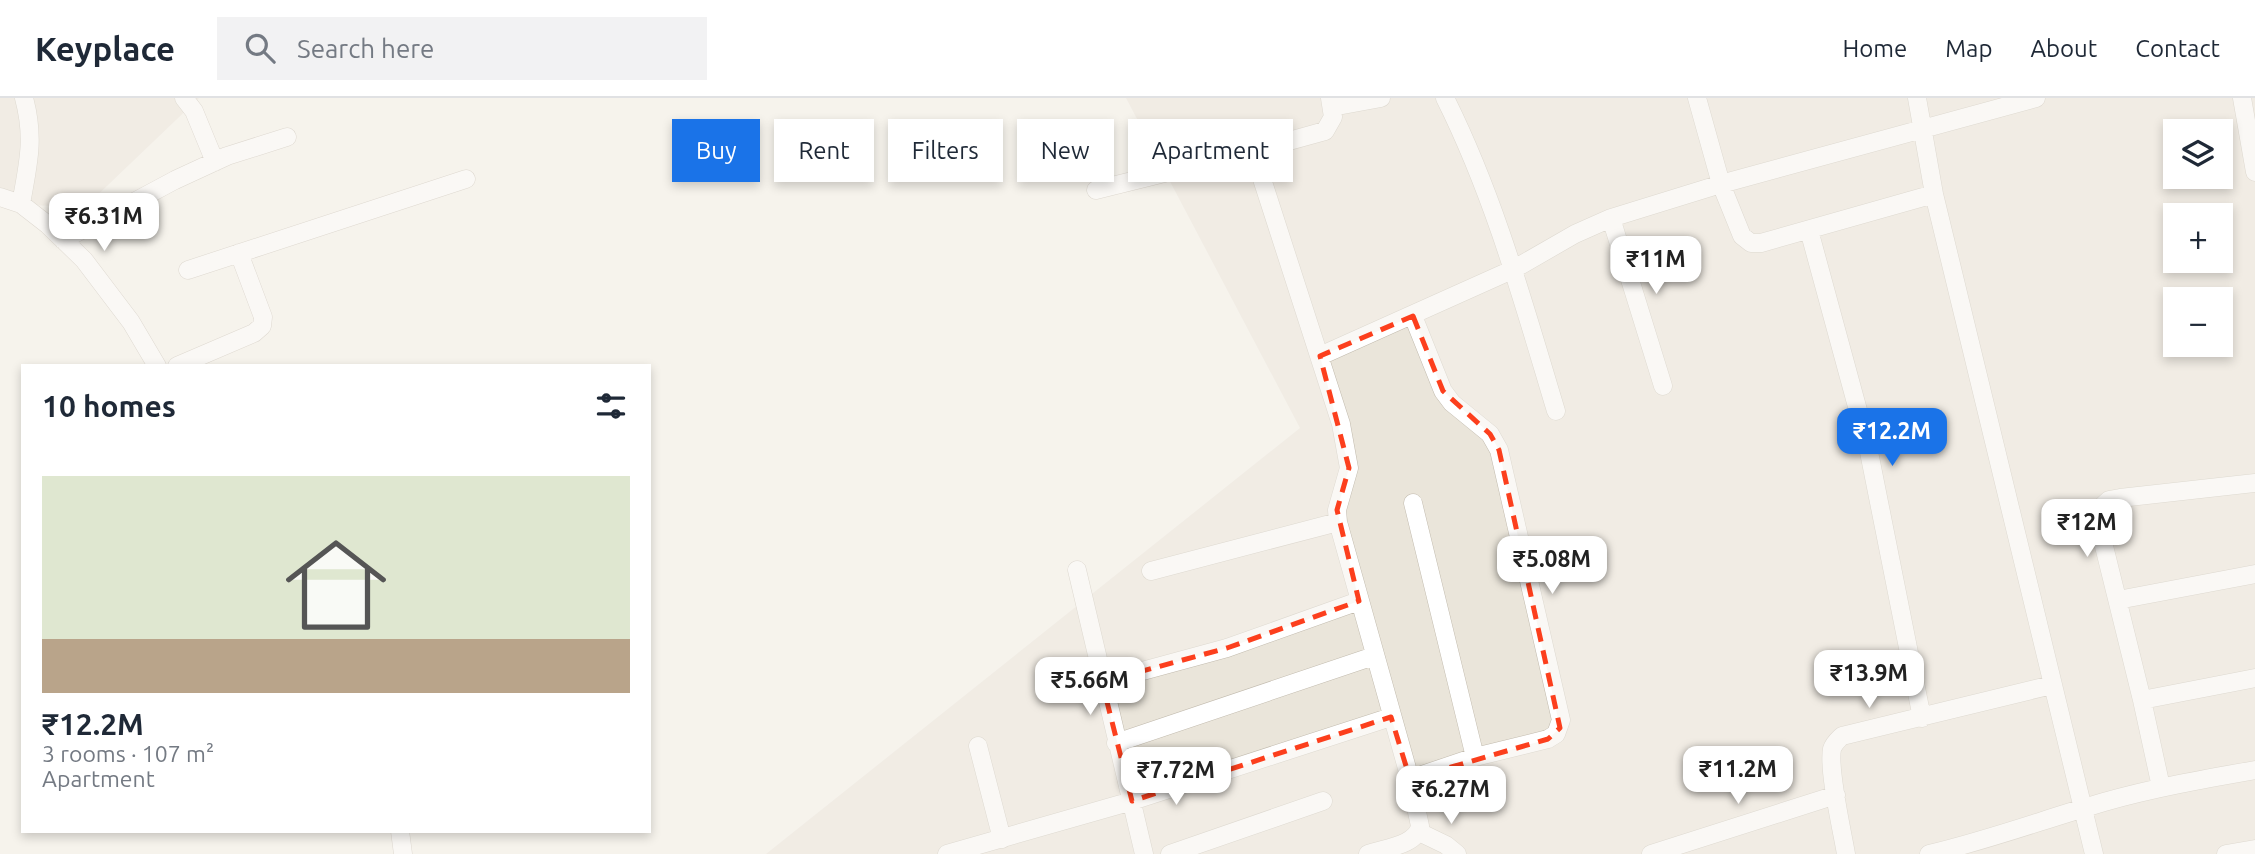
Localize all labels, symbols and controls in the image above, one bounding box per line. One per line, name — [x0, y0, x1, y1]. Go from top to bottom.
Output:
search box — [217, 17, 707, 80]
icon: search — [241, 29, 279, 67]
text: Keyplace — [35, 30, 175, 67]
text: Search here — [297, 34, 434, 63]
text: Home — [1842, 35, 1907, 62]
text: Map — [1945, 35, 1992, 62]
text: About — [2030, 35, 2097, 62]
text: Contact — [2135, 35, 2220, 62]
chip: Buy — [672, 119, 760, 182]
chip: Rent — [774, 119, 874, 182]
chip: Filters — [888, 119, 1003, 182]
chip: New — [1017, 119, 1114, 182]
chip: Apartment — [1128, 119, 1293, 182]
map controls — [2163, 119, 2233, 357]
button: layers — [2163, 119, 2233, 189]
pin: ₹6.31M — [47, 194, 161, 253]
text: ₹6.31M — [65, 203, 143, 228]
button: + — [2163, 203, 2233, 273]
pin: ₹11M — [1615, 236, 1697, 296]
text: ₹11M — [1626, 246, 1686, 271]
button: − — [2163, 287, 2233, 357]
icon: filters — [592, 387, 630, 425]
text: 10 homes — [42, 389, 176, 423]
pin: ₹12.2M — [1835, 408, 1949, 468]
text: ₹12.2M — [1853, 418, 1931, 443]
pin: ₹12M — [2046, 500, 2128, 559]
text: ₹12M — [2057, 509, 2117, 534]
icon: home — [273, 522, 399, 648]
pin: ₹5.08M — [1495, 536, 1609, 596]
text: ₹5.08M — [1513, 546, 1591, 571]
pin: ₹13.9M — [1812, 650, 1926, 710]
pin: ₹5.66M — [1033, 658, 1147, 717]
text: ₹13.9M — [1830, 660, 1908, 685]
text: ₹5.66M — [1051, 667, 1129, 692]
text: ₹12.2M — [42, 707, 144, 741]
text: 3 rooms · 107 m² — [42, 741, 214, 766]
pin: ₹11.2M — [1681, 746, 1795, 806]
pin: ₹7.72M — [1119, 748, 1233, 807]
text: ₹11.2M — [1699, 756, 1777, 781]
text: ₹7.72M — [1137, 757, 1215, 782]
text: Apartment — [42, 766, 155, 791]
pin: ₹6.27M — [1394, 766, 1508, 826]
text: ₹6.27M — [1412, 776, 1490, 801]

